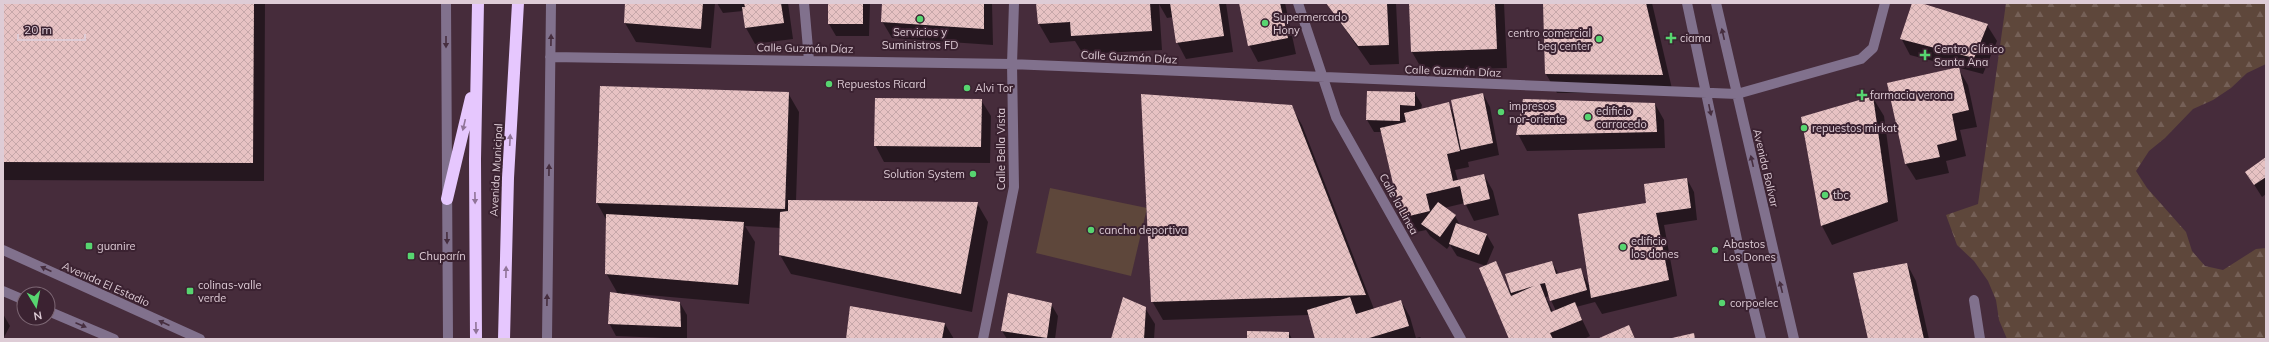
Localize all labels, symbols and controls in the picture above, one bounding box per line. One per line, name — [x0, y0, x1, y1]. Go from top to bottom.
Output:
place label: Supermercado Hony — [1273, 10, 1347, 37]
marker: Servicios y Suministros FD — [915, 14, 925, 24]
scale bar — [18, 16, 85, 42]
marker: Supermercado Hony — [1260, 18, 1270, 28]
text: 20 m — [24, 22, 52, 37]
place label: Servicios y Suministros FD — [882, 25, 958, 52]
place label: centro comercial beg center — [1508, 26, 1591, 53]
one-way arrow — [1720, 28, 1726, 40]
place label: ciama — [1680, 31, 1711, 45]
marker: ciama — [1665, 32, 1677, 44]
one-way arrow — [548, 33, 554, 46]
marker: centro comercial beg center — [1594, 34, 1604, 44]
one-way arrow — [443, 36, 449, 49]
street label: Calle Guzmán Díaz — [756, 40, 854, 56]
place label: Centro Clínico Santa Ana — [1934, 42, 2004, 69]
street label: Calle Guzmán Díaz — [1080, 47, 1178, 67]
marker: Centro Clínico Santa Ana — [1919, 49, 1931, 61]
street label: Calle Guzmán Díaz — [1404, 62, 1502, 80]
place label: Repuestos Ricard — [837, 77, 926, 91]
marker: Repuestos Ricard — [824, 79, 834, 89]
place label: Alvi Tor — [975, 81, 1013, 95]
marker: Alvi Tor — [962, 83, 972, 93]
place label: farmacia verona — [1870, 88, 1953, 102]
marker: farmacia verona — [1857, 90, 1867, 100]
place label: impresos nor-oriente — [1509, 99, 1565, 126]
one-way arrow — [1707, 103, 1713, 116]
place label: edificio carracedo — [1596, 104, 1647, 131]
marker: impresos nor-oriente — [1496, 107, 1506, 117]
street label: Calle Bella Vista — [994, 108, 1008, 190]
marker: edificio carracedo — [1583, 112, 1593, 122]
one-way arrow — [461, 119, 467, 131]
place label: repuestos mirkat — [1812, 121, 1897, 135]
street label: Avenida Municipal — [487, 123, 505, 217]
marker: repuestos mirkat — [1799, 123, 1809, 133]
street label: Avenida Bolívar — [1750, 127, 1782, 209]
one-way arrow — [507, 133, 513, 146]
one-way arrow — [1749, 155, 1755, 167]
one-way arrow — [546, 163, 552, 176]
place label: Solution System — [883, 167, 965, 181]
marker: Solution System — [968, 169, 978, 179]
street label: Calle la Linea — [1376, 171, 1422, 237]
place label: tbc — [1833, 188, 1849, 202]
marker: tbc — [1820, 190, 1830, 200]
one-way arrow — [472, 192, 478, 205]
place label: cancha deportiva — [1099, 223, 1187, 237]
marker: cancha deportiva — [1086, 225, 1096, 235]
one-way arrow — [444, 232, 450, 245]
place label: edificio los dones — [1631, 234, 1679, 261]
place label: Abastos Los Dones — [1723, 237, 1776, 264]
place label: guanire — [97, 239, 136, 253]
marker: guanire — [84, 241, 94, 251]
marker: edificio los dones — [1618, 242, 1628, 252]
marker: Abastos Los Dones — [1710, 245, 1720, 255]
place label: Chuparín — [419, 249, 466, 263]
marker: Chuparín — [406, 251, 416, 261]
street label: Avenida El Estadio — [60, 258, 152, 310]
one-way arrow — [39, 266, 51, 272]
one-way arrow — [502, 266, 509, 278]
place label: colinas-valle verde — [198, 278, 261, 305]
one-way arrow — [1778, 281, 1784, 294]
north arrow — [16, 286, 56, 326]
marker: colinas-valle verde — [185, 286, 195, 296]
one-way arrow — [544, 293, 550, 306]
place label: corpoelec — [1730, 296, 1779, 310]
marker: corpoelec — [1717, 298, 1727, 308]
text: N — [32, 308, 43, 323]
one-way arrow — [159, 320, 170, 326]
one-way arrow — [76, 322, 87, 328]
one-way arrow — [473, 322, 479, 335]

